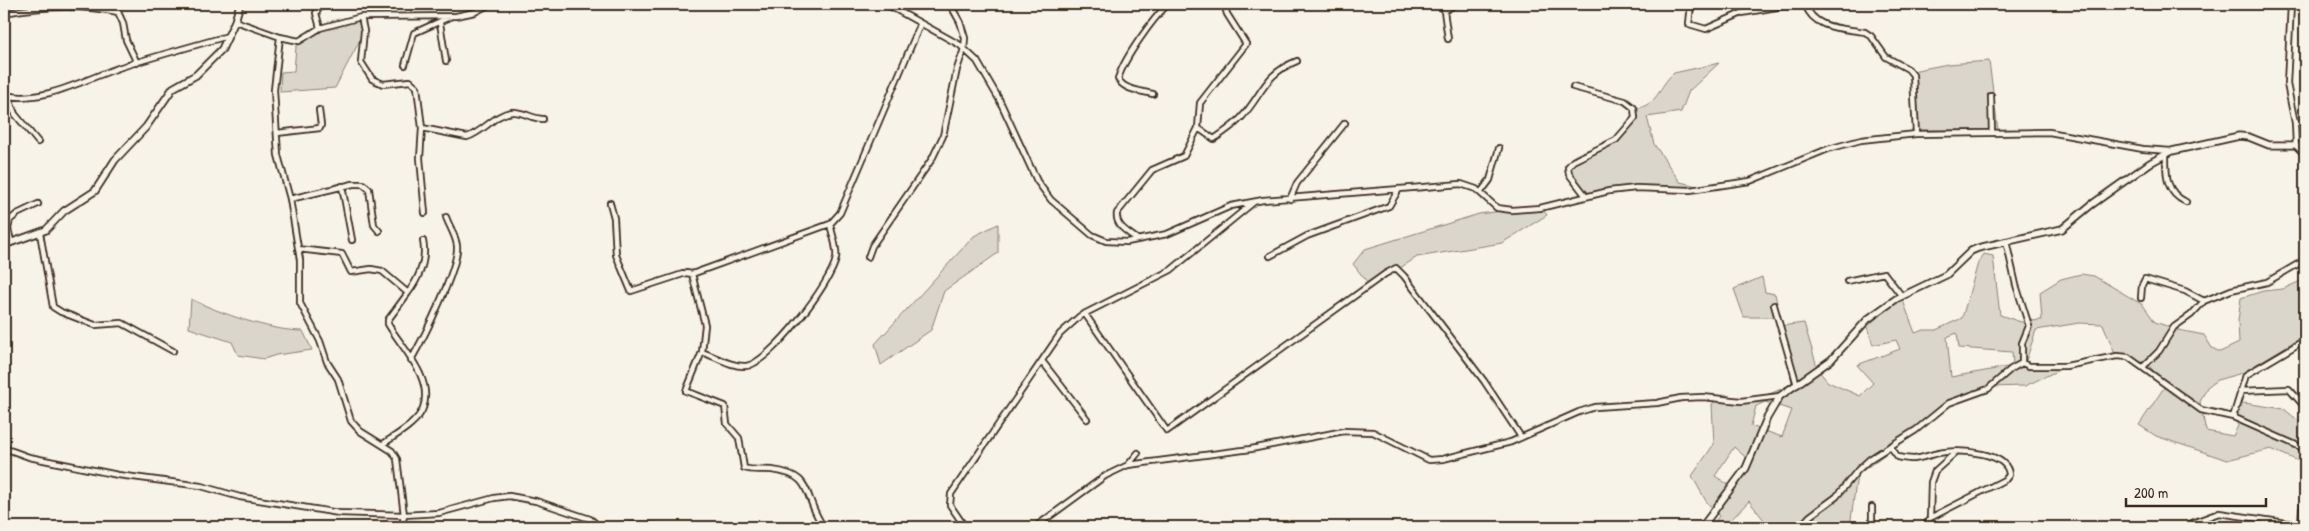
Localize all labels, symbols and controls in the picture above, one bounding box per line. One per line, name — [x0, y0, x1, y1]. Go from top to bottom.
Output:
scale bar — [2126, 476, 2266, 508]
text: 200 m — [2134, 482, 2168, 503]

